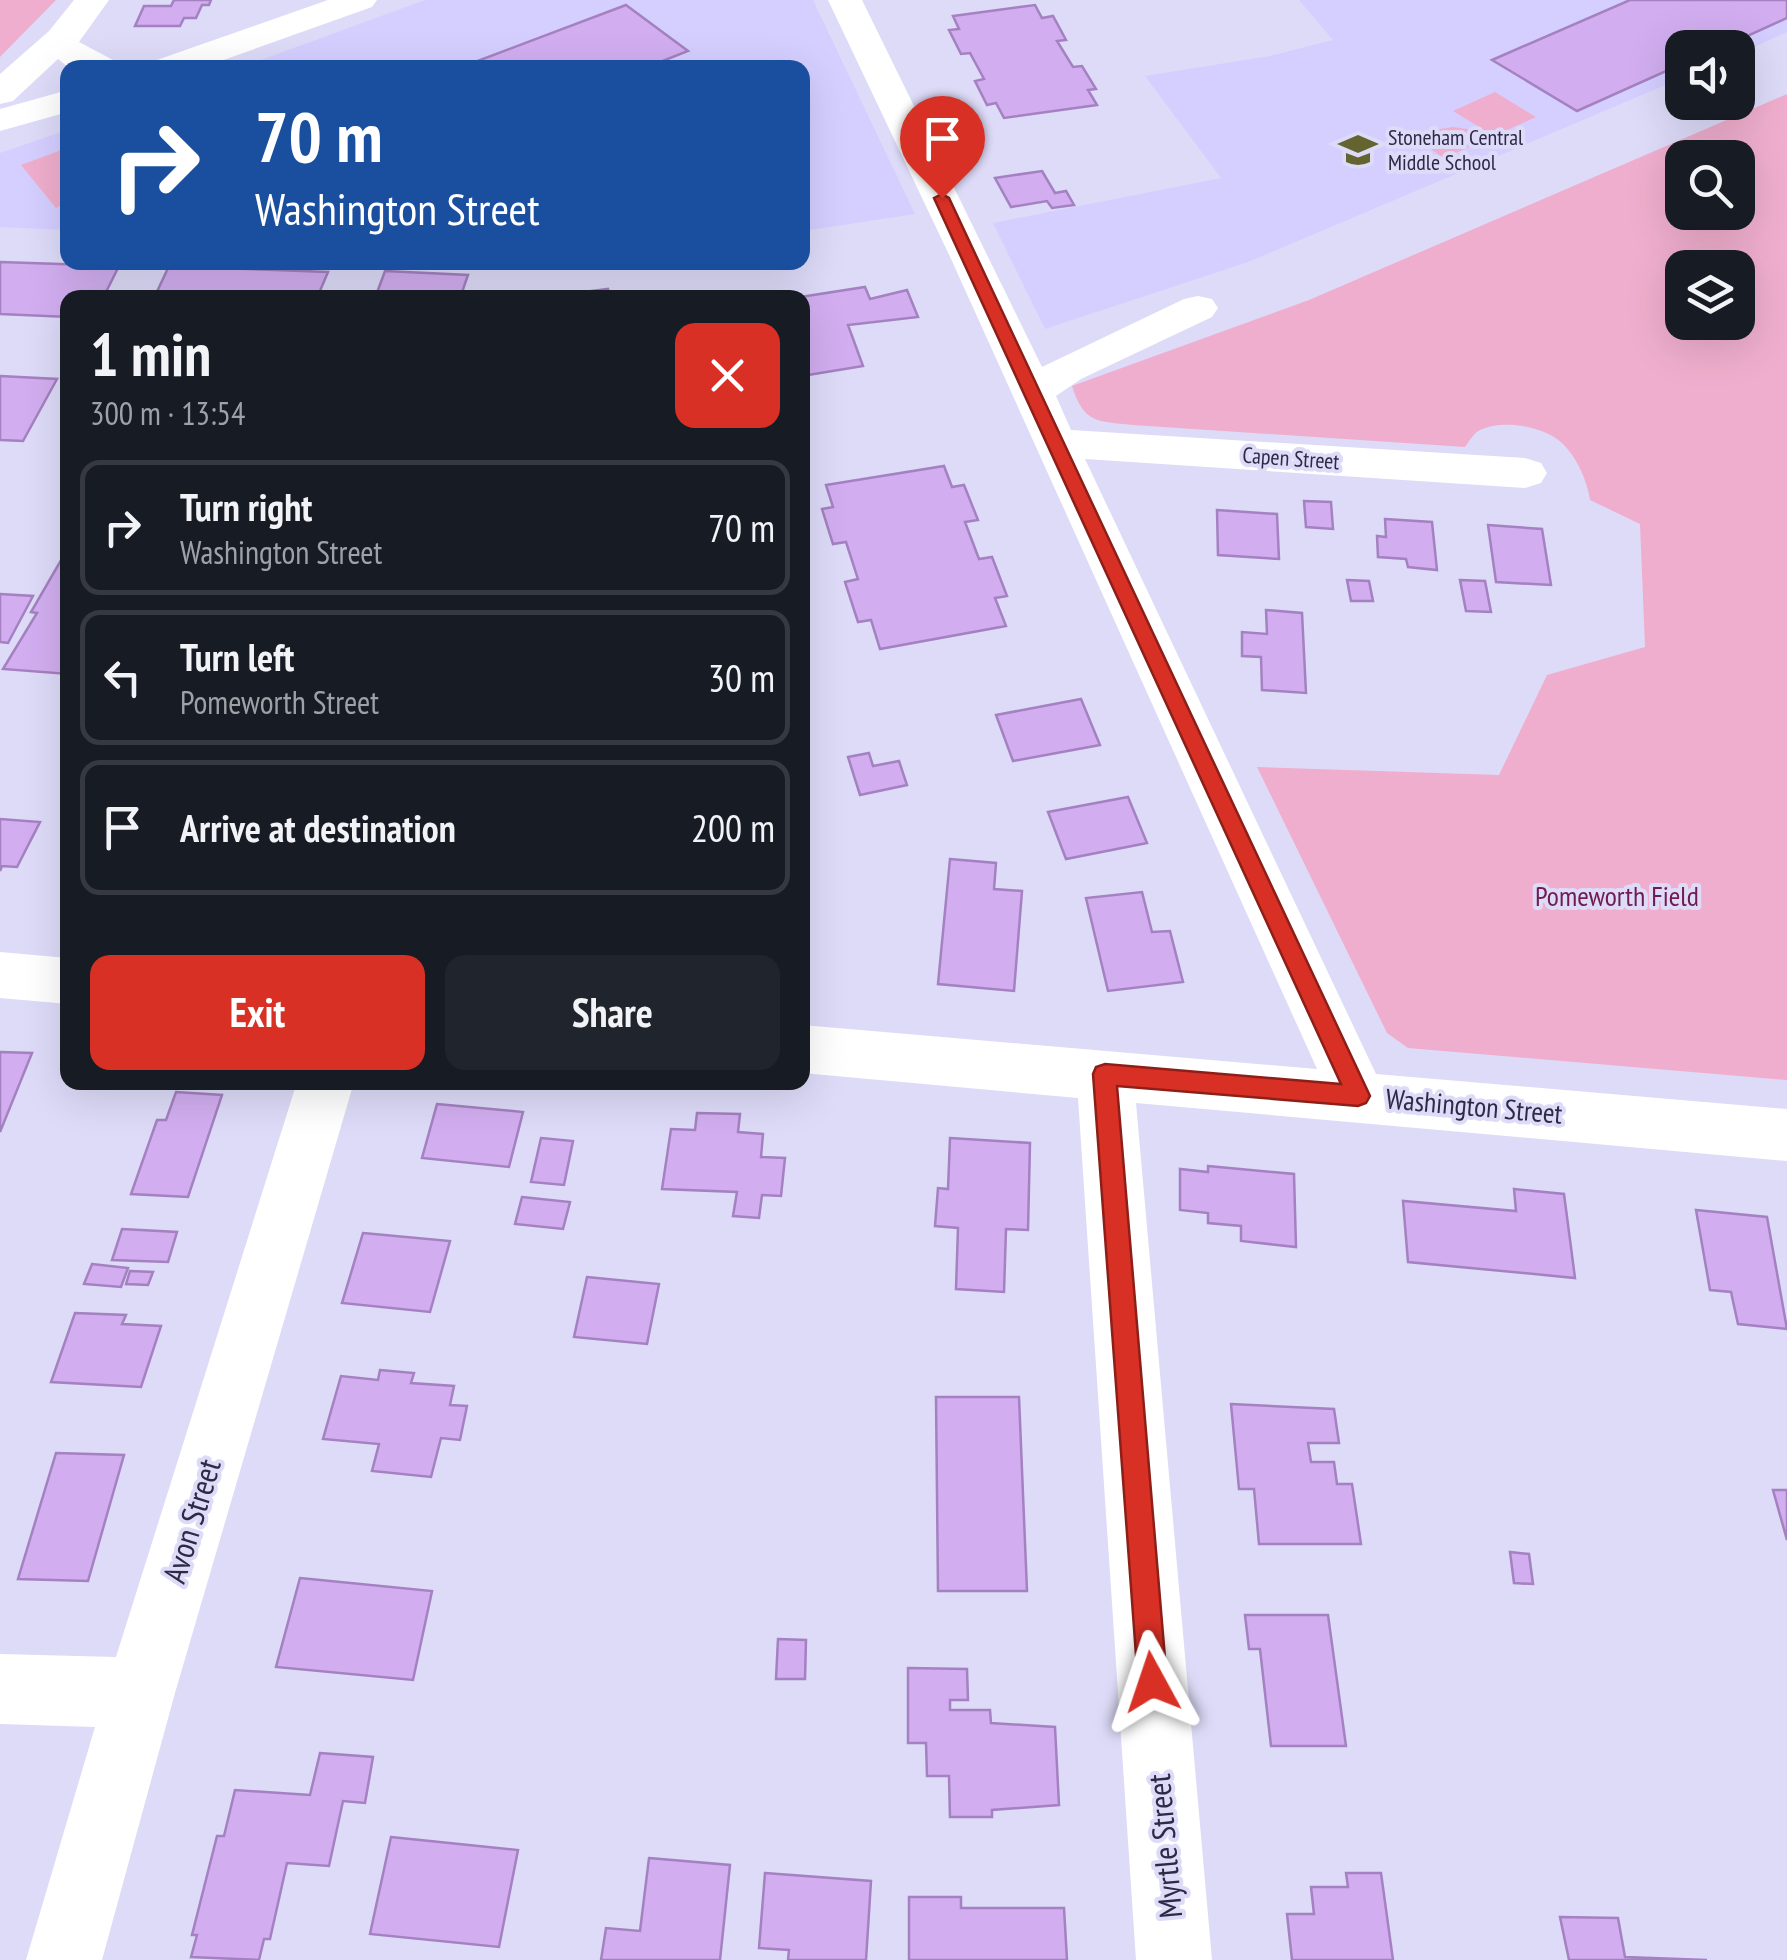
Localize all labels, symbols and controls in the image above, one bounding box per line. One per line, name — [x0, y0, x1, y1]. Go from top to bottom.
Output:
map controls — [1665, 30, 1755, 340]
button: sound — [1665, 30, 1755, 120]
text: 70 m — [255, 91, 383, 181]
pin — [900, 96, 985, 199]
icon: right — [90, 100, 220, 230]
icon: arrive — [915, 111, 970, 166]
place label: Stoneham Central Middle School — [1388, 123, 1524, 176]
school or university icon: Stoneham Central Middle School — [1337, 129, 1379, 171]
button: search — [1665, 140, 1755, 230]
text: Washington Street — [255, 179, 540, 237]
button: layers — [1665, 250, 1755, 340]
text: 1 min — [90, 315, 211, 393]
button: close — [675, 323, 780, 428]
text: 300 m · 13:54 — [90, 392, 245, 434]
street label: Capen Street — [1242, 441, 1340, 475]
text: Turn right — [180, 482, 312, 531]
icon: right — [95, 500, 150, 555]
text: 70 m — [708, 503, 775, 552]
text: Washington Street — [180, 531, 382, 573]
text: Turn left — [180, 632, 294, 681]
icon: left — [95, 650, 150, 705]
text: 30 m — [708, 653, 775, 702]
text: Pomeworth Street — [180, 681, 379, 723]
icon: arrive — [95, 800, 150, 855]
text: Arrive at destination — [180, 803, 456, 852]
text: 200 m — [691, 803, 775, 852]
park label: Pomeworth Field — [1535, 877, 1699, 914]
button: Exit — [90, 955, 425, 1070]
button: Share — [445, 955, 780, 1070]
street label: Washington Street — [1384, 1079, 1564, 1132]
street label: Avon Street — [152, 1453, 230, 1588]
position arrow — [1100, 1630, 1204, 1734]
street label: Myrtle Street — [1137, 1772, 1191, 1920]

